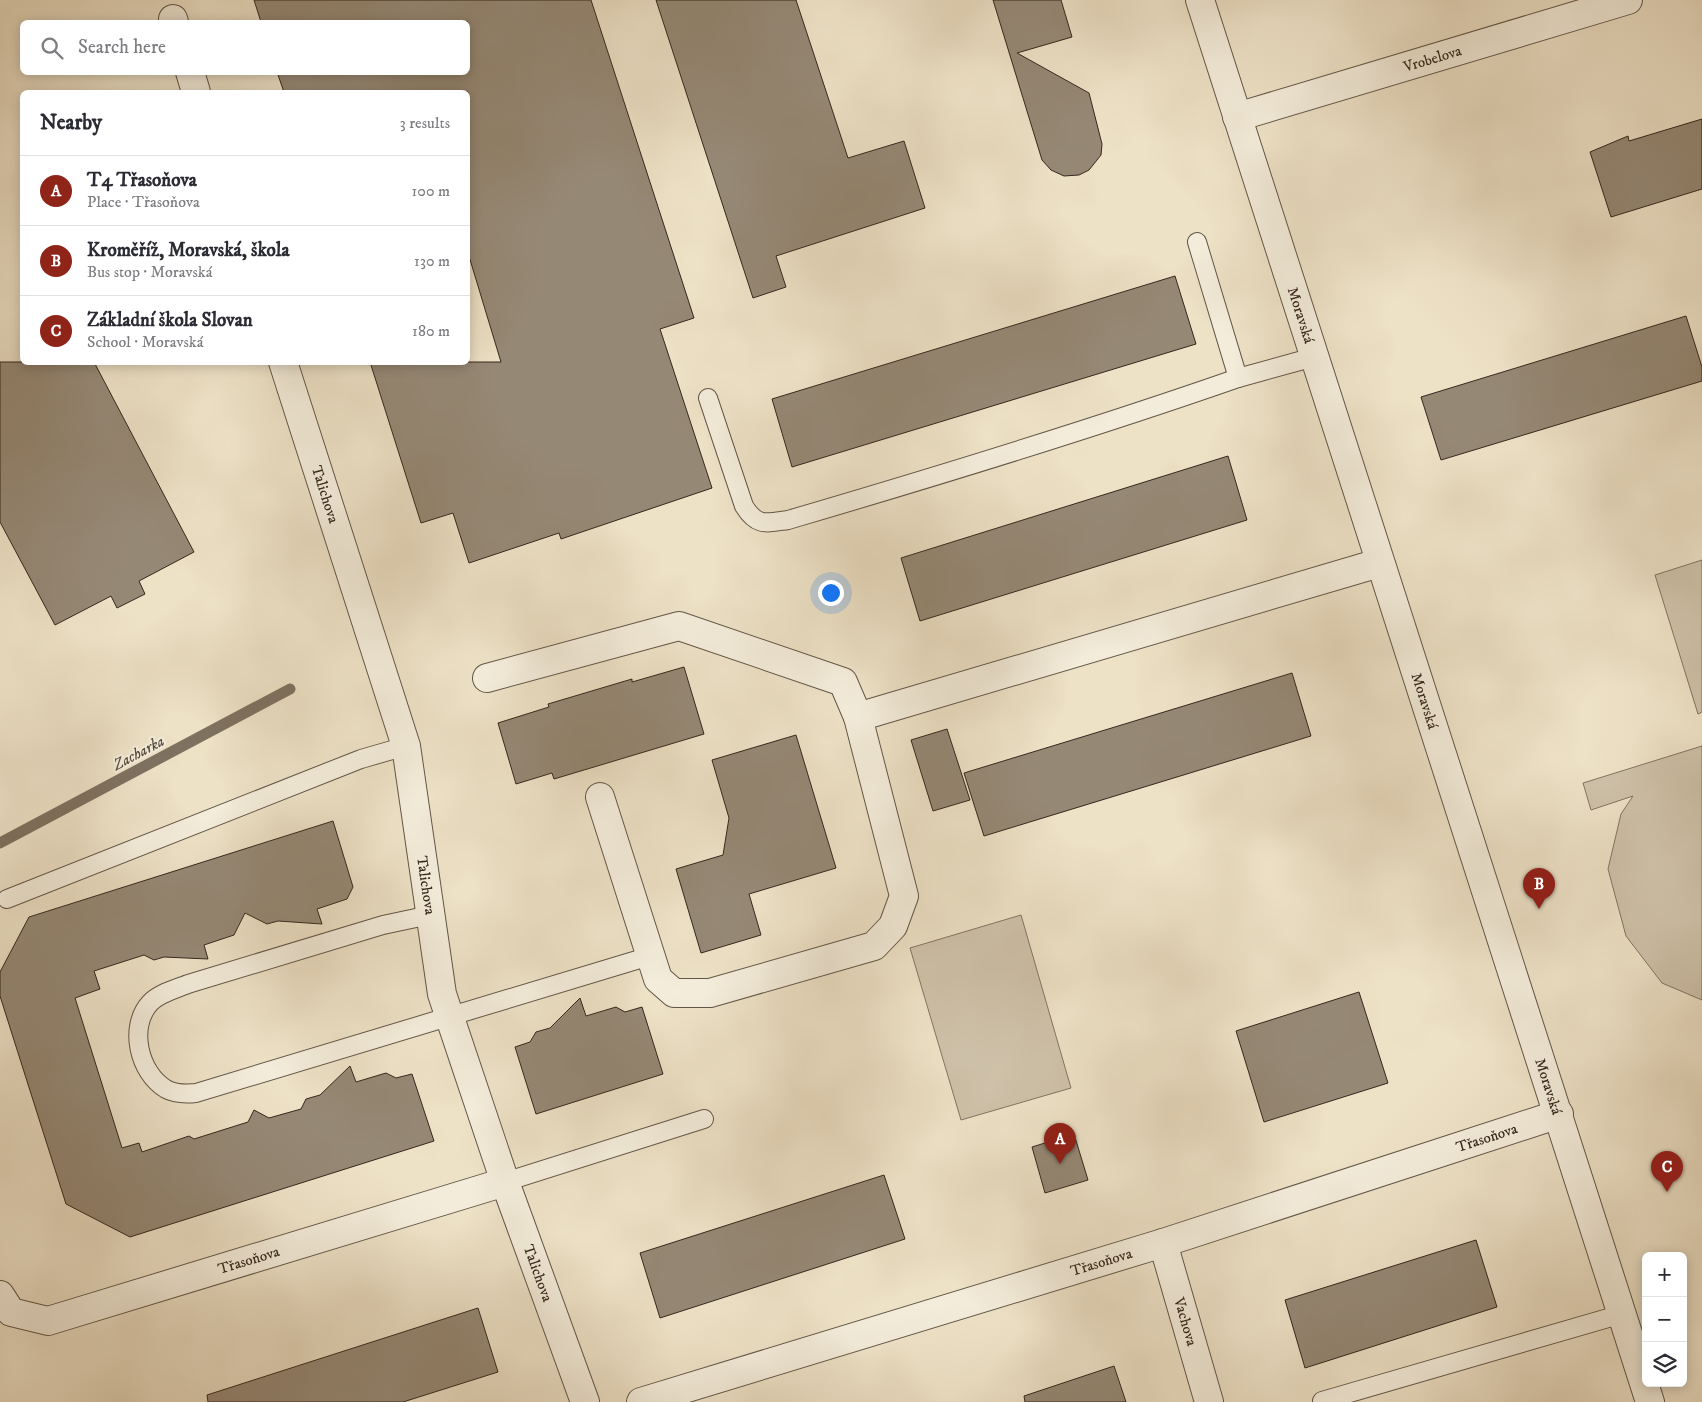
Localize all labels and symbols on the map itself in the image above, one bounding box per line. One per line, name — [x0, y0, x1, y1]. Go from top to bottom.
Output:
street label: Vrobelova — [1400, 41, 1464, 77]
street label: Moravská — [1283, 285, 1319, 346]
street label: Talichova — [307, 463, 343, 526]
your location — [818, 580, 844, 606]
street label: Moravská — [1407, 670, 1443, 732]
water label: Zacharka — [108, 731, 168, 775]
street label: Talichova — [412, 855, 439, 917]
pin: B — [1523, 868, 1555, 909]
street label: Moravská — [1530, 1056, 1566, 1118]
street label: Třasoňova — [1454, 1119, 1520, 1157]
pin: A — [1044, 1123, 1076, 1164]
pin: C — [1651, 1151, 1683, 1192]
street label: Třasoňova — [216, 1242, 283, 1279]
street label: Talichova — [519, 1242, 557, 1305]
street label: Třasoňova — [1068, 1244, 1135, 1281]
street label: Vachova — [1169, 1295, 1201, 1349]

